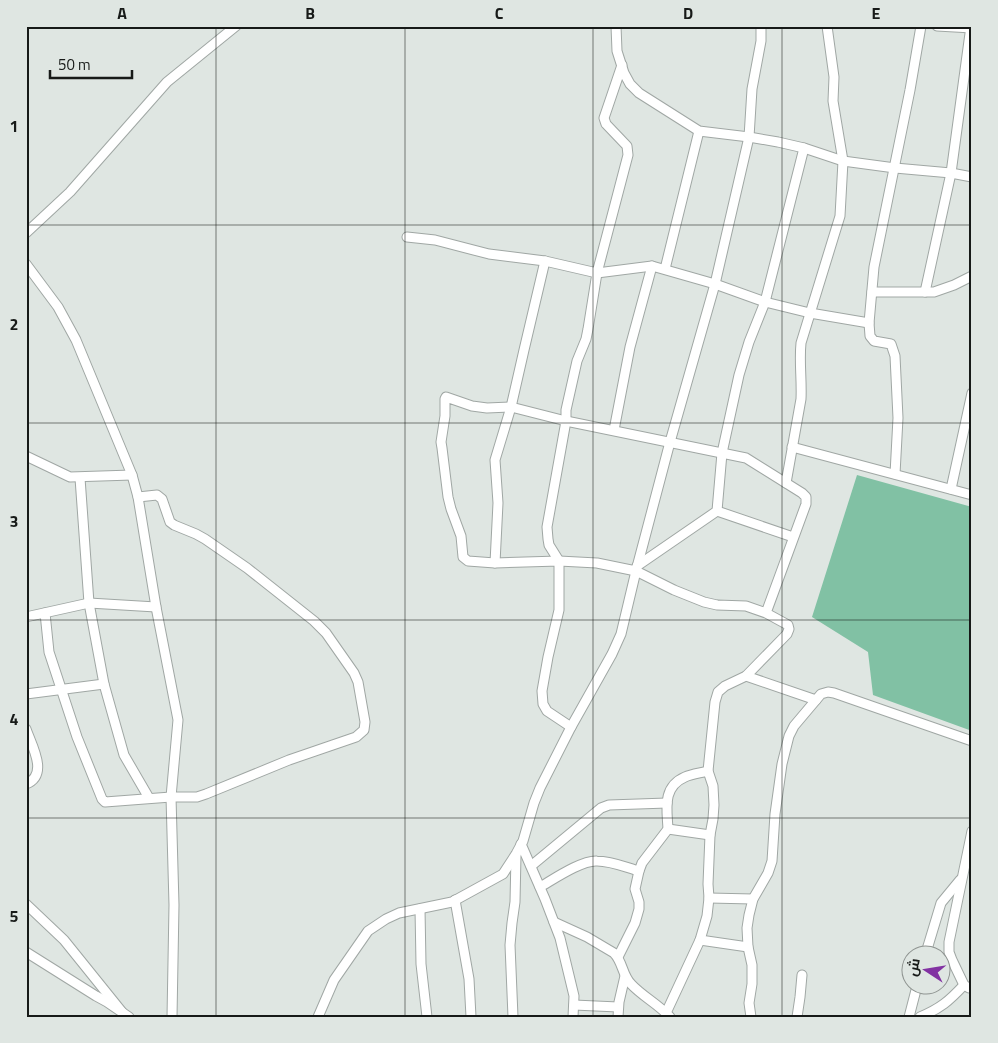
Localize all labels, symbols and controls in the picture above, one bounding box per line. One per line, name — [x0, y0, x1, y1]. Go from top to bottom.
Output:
text: A — [117, 1, 127, 25]
text: B — [305, 1, 315, 25]
text: C — [495, 1, 504, 25]
text: D — [683, 1, 693, 25]
text: E — [872, 1, 881, 25]
scale bar — [50, 48, 132, 80]
text: 50 m — [58, 53, 91, 76]
text: 1 — [10, 114, 18, 138]
text: 2 — [10, 312, 18, 336]
text: 3 — [10, 509, 18, 533]
text: 4 — [10, 707, 19, 731]
text: 5 — [10, 904, 19, 928]
north arrow — [900, 946, 950, 996]
text: ش — [901, 956, 925, 978]

